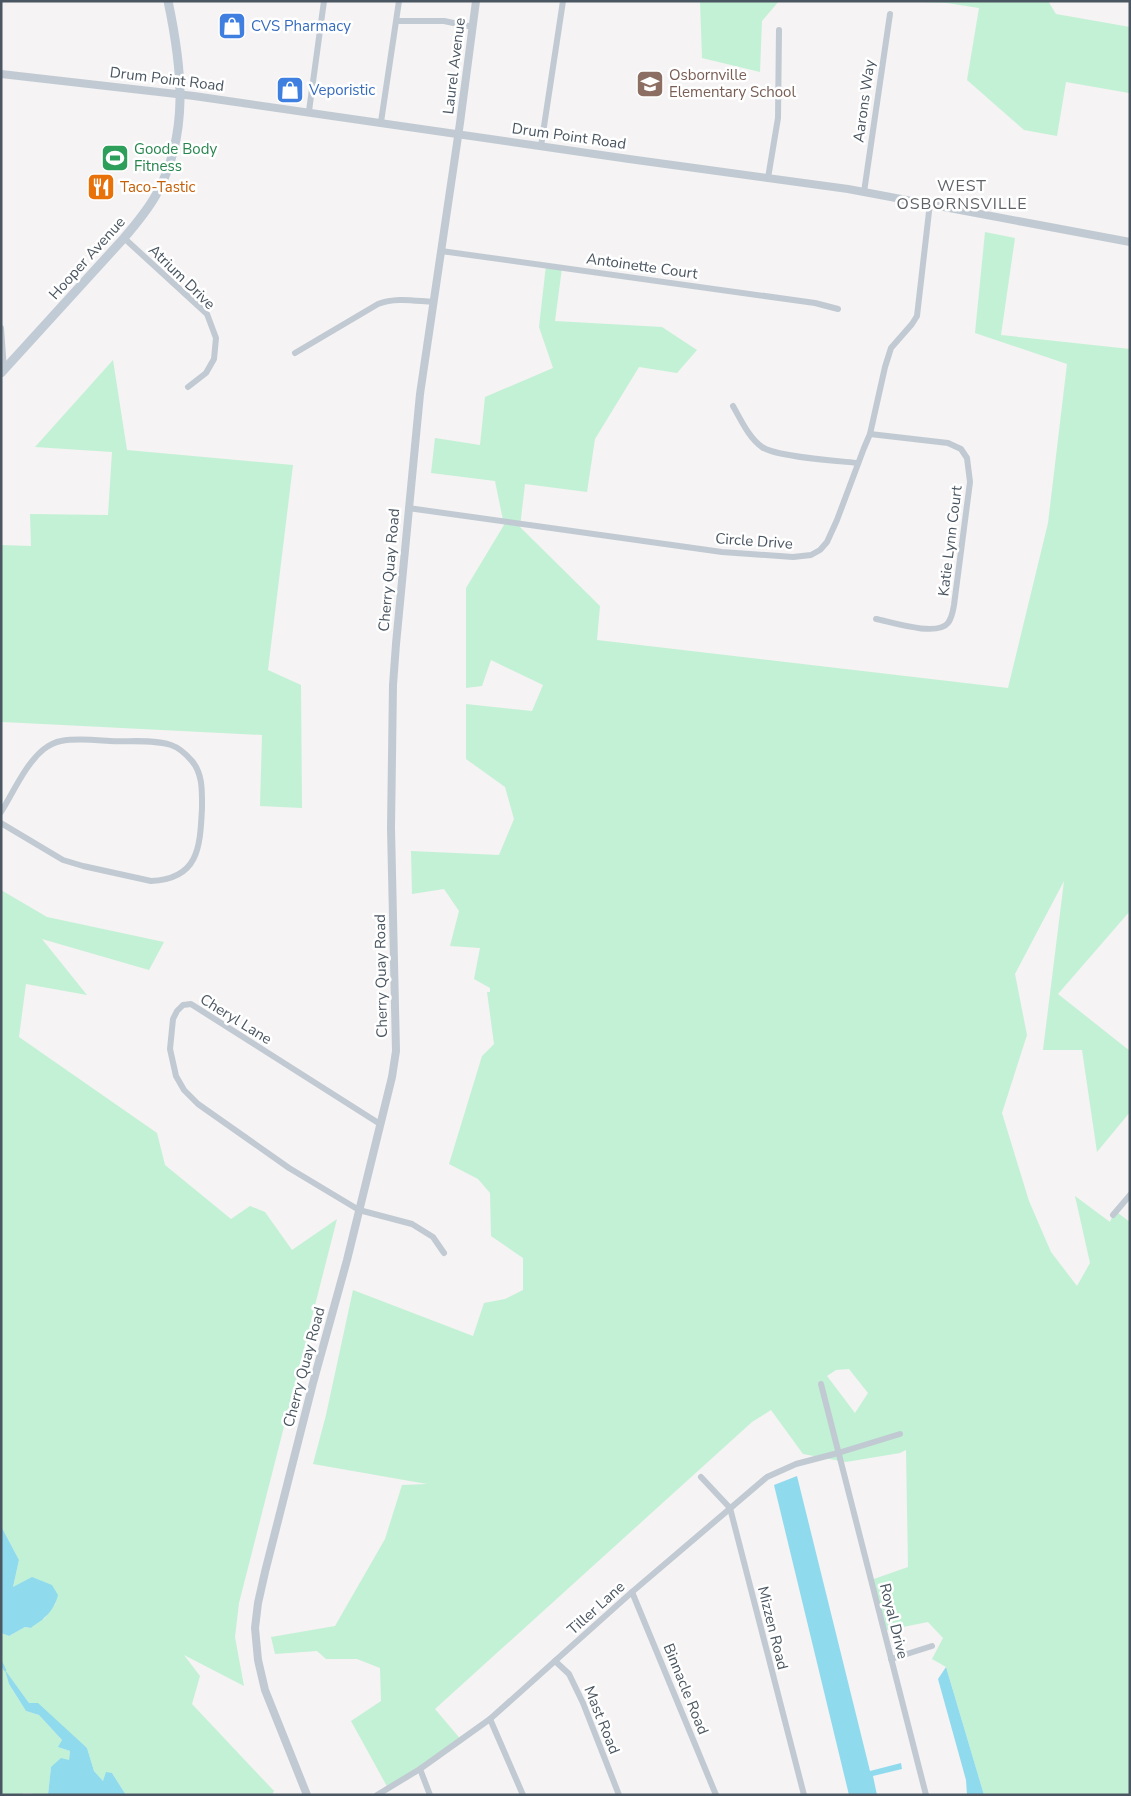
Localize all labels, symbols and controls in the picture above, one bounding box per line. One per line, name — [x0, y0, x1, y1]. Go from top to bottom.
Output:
shop icon: CVS Pharmacy — [217, 11, 247, 41]
place label: CVS Pharmacy — [251, 16, 351, 36]
street label: Laurel Avenue — [438, 17, 470, 115]
street label: Aarons Way — [848, 58, 880, 144]
street label: Drum Point Road — [109, 62, 225, 96]
place label: Osbornville Elementary School — [669, 65, 796, 102]
school or university icon: Osbornville Elementary School — [635, 69, 665, 99]
shop icon: Veporistic — [275, 75, 305, 105]
place label: Veporistic — [308, 80, 375, 100]
street label: Drum Point Road — [511, 118, 627, 154]
place label: Goode Body Fitness — [134, 139, 217, 176]
sports icon: Goode Body Fitness — [100, 143, 130, 173]
restaurant icon: Taco-Tastic — [86, 172, 116, 202]
district label: WEST OSBORNSVILLE — [896, 175, 1028, 215]
place label: Taco-Tastic — [120, 177, 196, 197]
street label: Hooper Avenue — [44, 212, 130, 304]
street label: Atrium Drive — [144, 240, 220, 314]
street label: Antoinette Court — [585, 248, 700, 284]
street label: Katie Lynn Court — [933, 484, 967, 597]
street label: Cherry Quay Road — [374, 508, 404, 632]
street label: Circle Drive — [715, 528, 793, 554]
street label: Cherry Quay Road — [370, 914, 392, 1038]
street label: Cheryl Lane — [196, 989, 276, 1049]
street label: Cherry Quay Road — [278, 1305, 330, 1429]
street label: Tiller Lane — [563, 1577, 629, 1639]
street label: Royal Drive — [875, 1581, 913, 1661]
street label: Mizzen Road — [753, 1584, 793, 1672]
street label: Binnacle Road — [659, 1640, 713, 1738]
street label: Mast Road — [579, 1683, 625, 1757]

